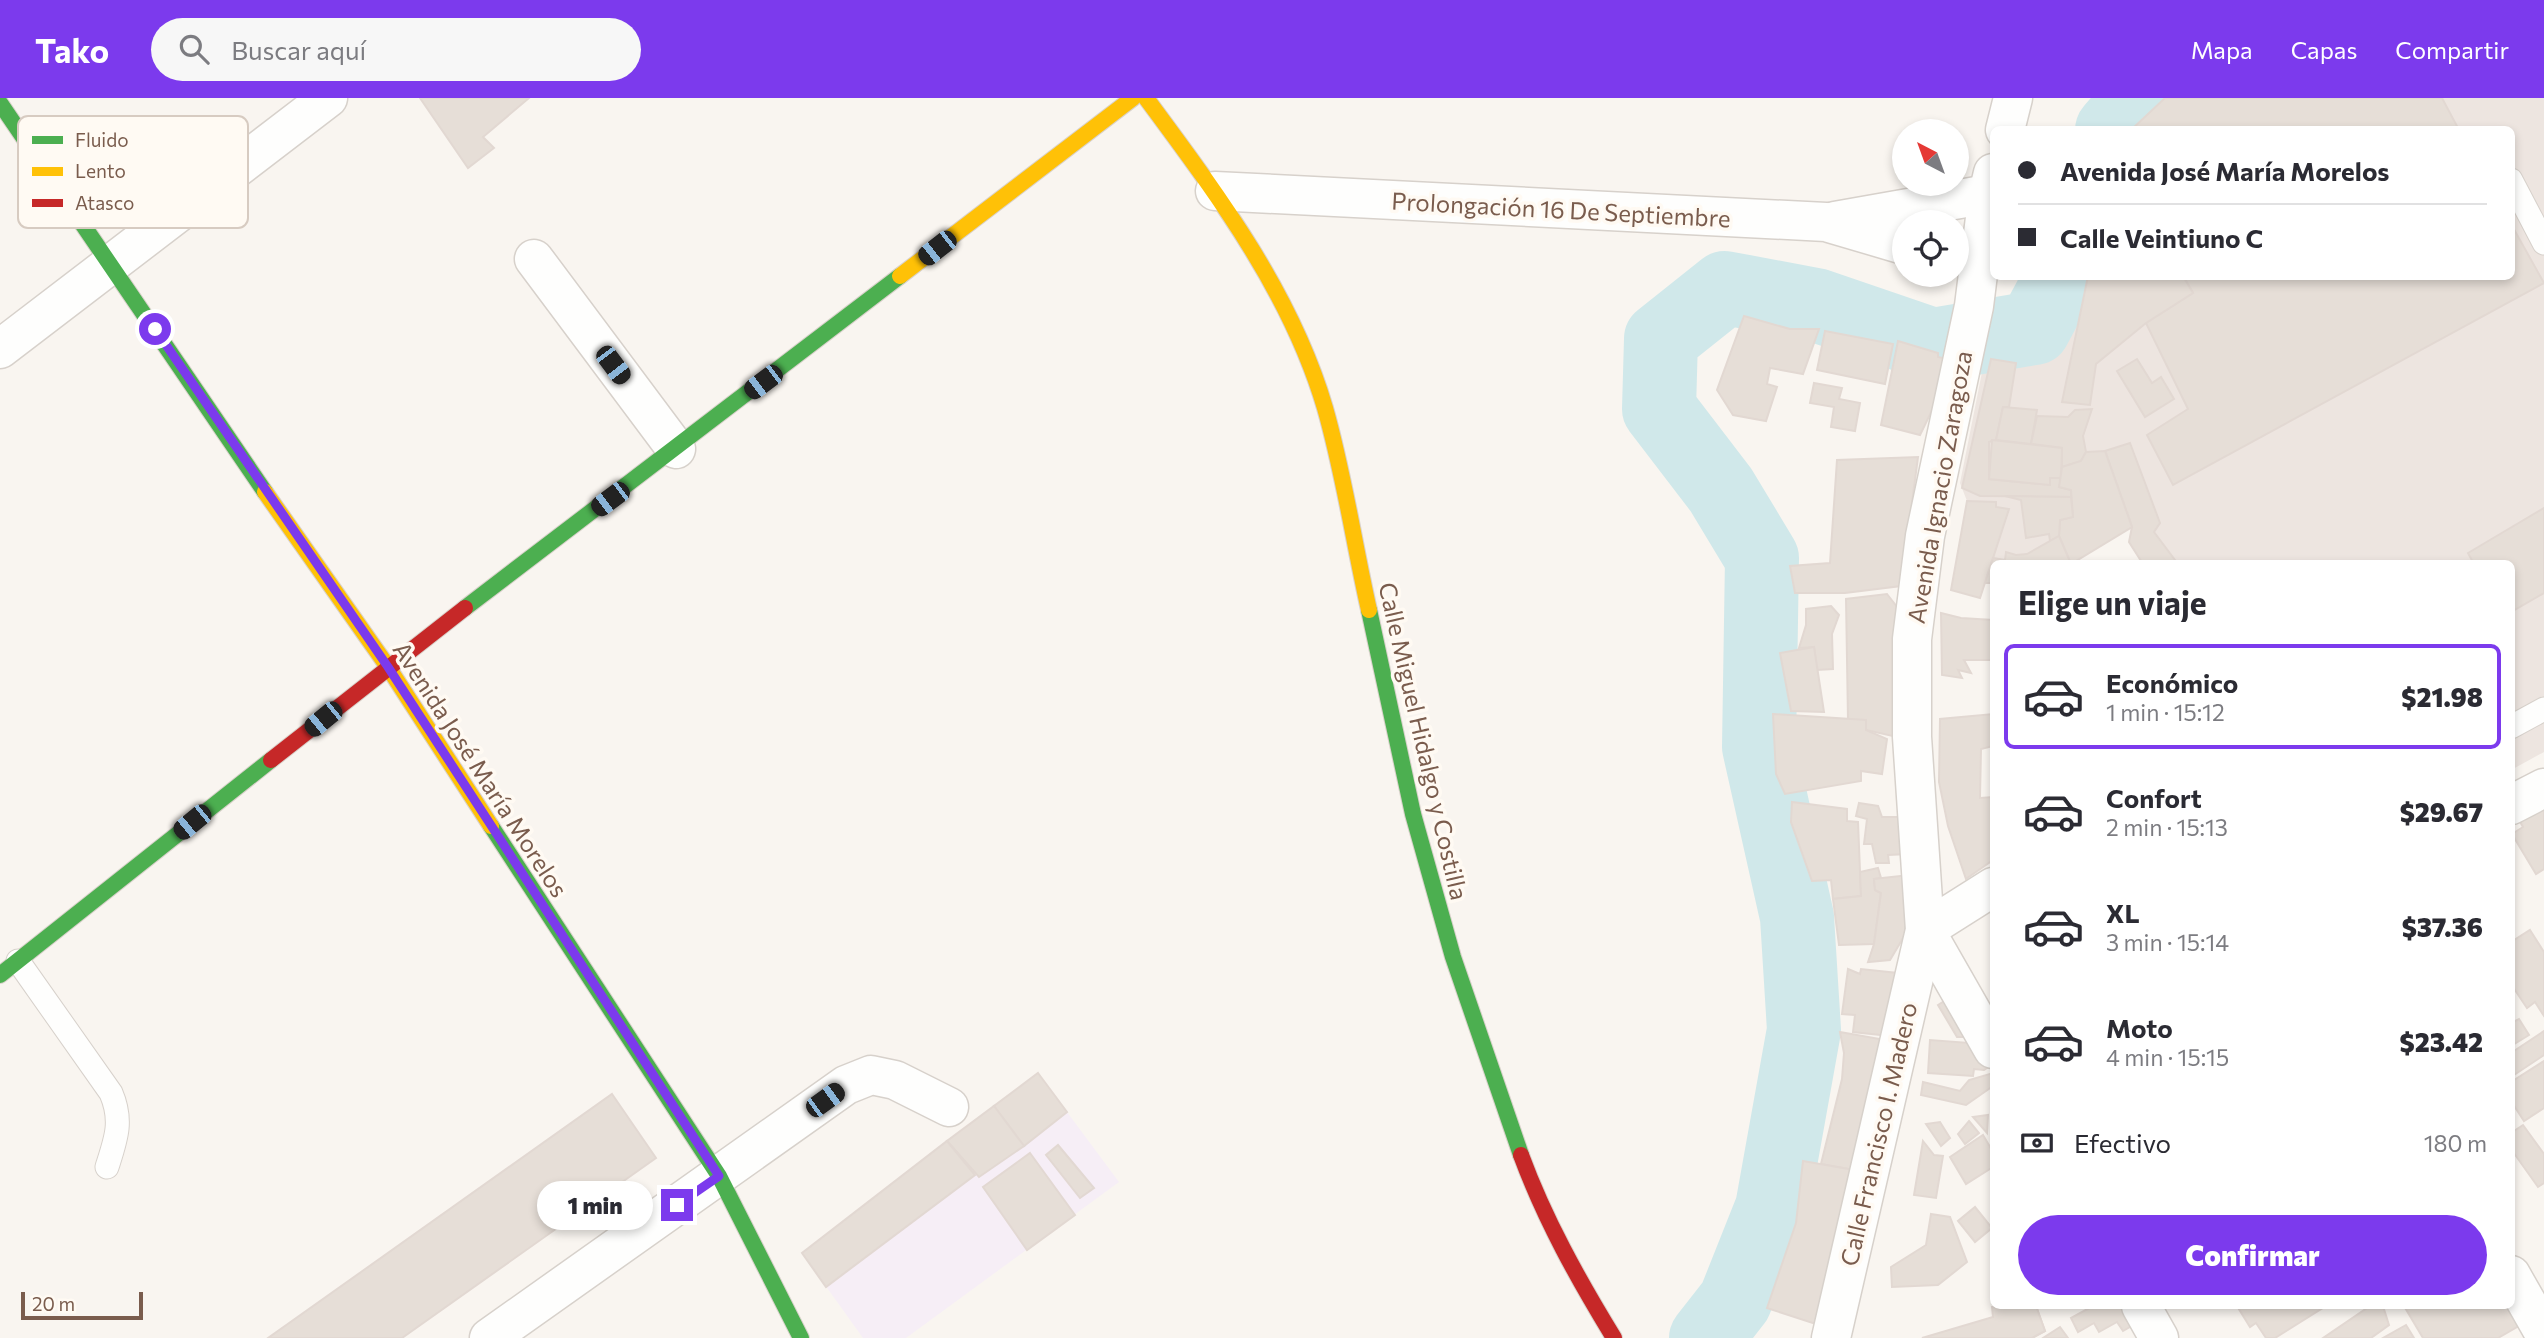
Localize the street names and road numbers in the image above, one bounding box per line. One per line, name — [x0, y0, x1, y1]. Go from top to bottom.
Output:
street label: Prolongación 16 De Septiembre — [1391, 186, 1731, 232]
street label: Avenida Ignacio Zaragoza — [1901, 348, 1977, 626]
street label: Calle Miguel Hidalgo y Costilla — [1373, 579, 1475, 903]
street label: Avenida José María Morelos — [387, 636, 575, 902]
street label: Calle Francisco I. Madero — [1834, 999, 1922, 1269]

